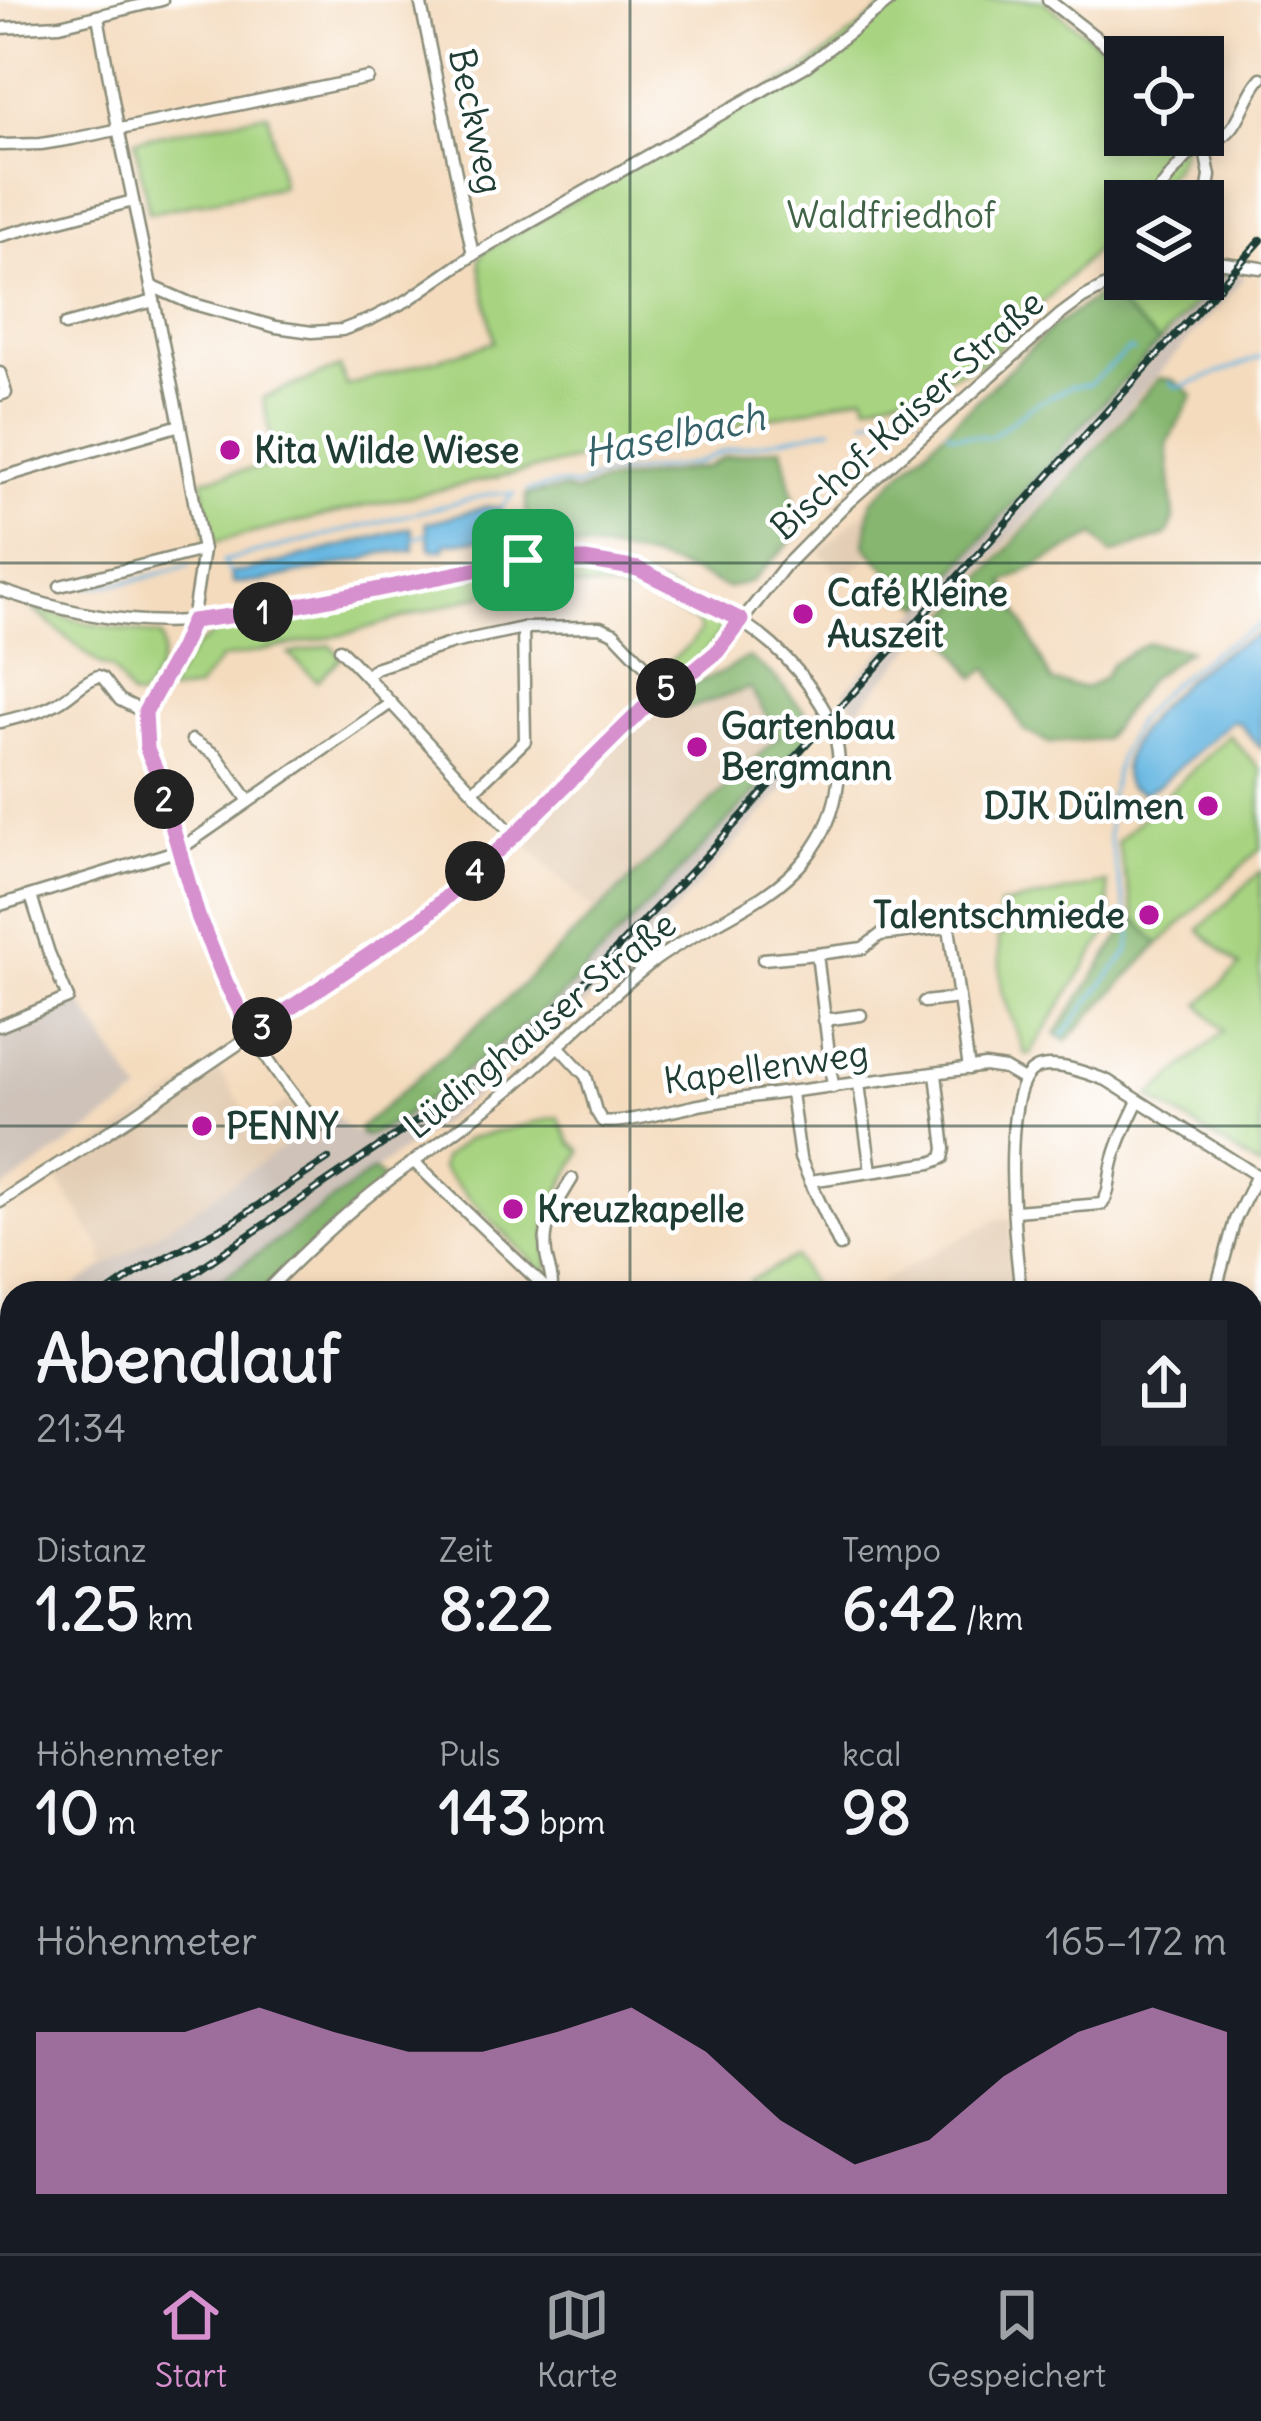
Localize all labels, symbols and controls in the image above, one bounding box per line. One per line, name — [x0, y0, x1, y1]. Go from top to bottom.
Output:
map controls — [1104, 36, 1224, 300]
button: locate — [1104, 36, 1224, 156]
street label: Beckweg — [439, 44, 513, 198]
button: layers — [1104, 180, 1224, 300]
park label: Waldfriedhof — [787, 193, 997, 238]
street label: Bischof-Kaiser-Straße — [761, 281, 1053, 549]
water label: Haselbach — [579, 392, 770, 478]
place label: Kita Wilde Wiese — [254, 428, 519, 473]
marker: Kita Wilde Wiese — [217, 437, 243, 463]
pin — [472, 509, 574, 611]
icon: arrive — [490, 527, 556, 593]
place label: Café Kleine Auszeit — [827, 571, 1008, 657]
pin: 1 — [233, 582, 293, 642]
text: 1 — [256, 591, 270, 633]
marker: Café Kleine Auszeit — [790, 601, 816, 627]
pin: 5 — [636, 658, 696, 718]
text: 5 — [657, 667, 675, 709]
place label: Gartenbau Bergmann — [721, 704, 896, 790]
marker: Gartenbau Bergmann — [684, 734, 710, 760]
pin: 2 — [134, 769, 194, 829]
text: 2 — [155, 778, 173, 820]
place label: DJK Dülmen — [984, 784, 1184, 829]
marker: DJK Dülmen — [1195, 793, 1221, 819]
pin: 4 — [445, 841, 505, 901]
text: 4 — [465, 850, 485, 892]
place label: Talentschmiede — [873, 893, 1125, 938]
street label: Lüdinghauser Straße — [395, 902, 685, 1148]
marker: Talentschmiede — [1136, 902, 1162, 928]
pin: 3 — [232, 997, 292, 1057]
text: 3 — [253, 1006, 271, 1048]
street label: Kapellenweg — [661, 1030, 871, 1104]
place label: PENNY — [226, 1104, 339, 1149]
marker: PENNY — [189, 1113, 215, 1139]
place label: Kreuzkapelle — [537, 1187, 745, 1232]
marker: Kreuzkapelle — [500, 1196, 526, 1222]
text: Abendlauf — [36, 1317, 340, 1400]
button: share — [1101, 1320, 1227, 1446]
text: 21:34 — [36, 1404, 126, 1453]
text: Distanz — [36, 1529, 147, 1571]
text: Zeit — [439, 1529, 493, 1571]
text: Tempo — [842, 1529, 941, 1571]
text: 1.25 — [36, 1571, 140, 1646]
text: 8:22 — [439, 1571, 553, 1646]
text: 6:42 — [842, 1571, 958, 1646]
text: km — [140, 1597, 193, 1639]
text: /km — [958, 1597, 1023, 1639]
text: Höhenmeter — [36, 1733, 223, 1775]
text: Puls — [439, 1733, 501, 1775]
text: kcal — [842, 1733, 901, 1775]
text: 10 — [36, 1775, 99, 1850]
text: 143 — [439, 1775, 532, 1850]
text: 98 — [842, 1775, 911, 1850]
text: m — [99, 1801, 136, 1843]
text: bpm — [532, 1801, 605, 1843]
text: Höhenmeter — [36, 1917, 257, 1966]
text: 165–172 m — [1045, 1917, 1227, 1966]
tab: Start — [155, 2282, 227, 2396]
tab: Karte — [537, 2282, 618, 2396]
tab: Gespeichert — [927, 2282, 1106, 2396]

